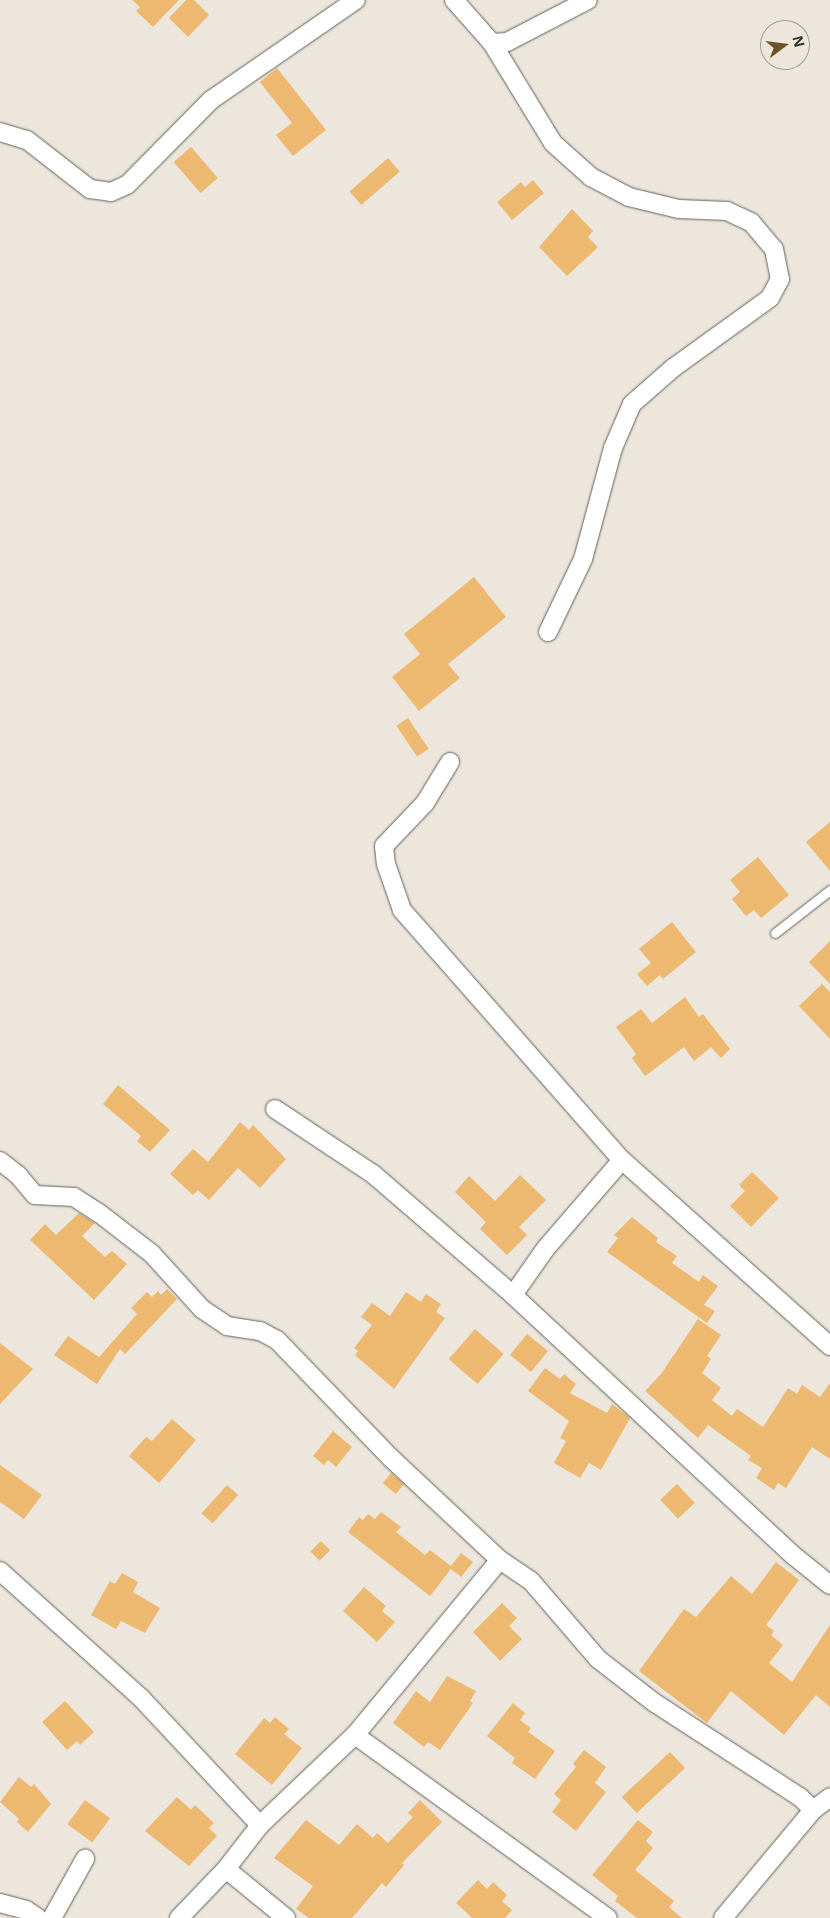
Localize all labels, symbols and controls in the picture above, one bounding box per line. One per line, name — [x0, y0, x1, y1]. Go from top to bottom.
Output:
north arrow — [760, 20, 810, 70]
text: N — [788, 33, 810, 49]

